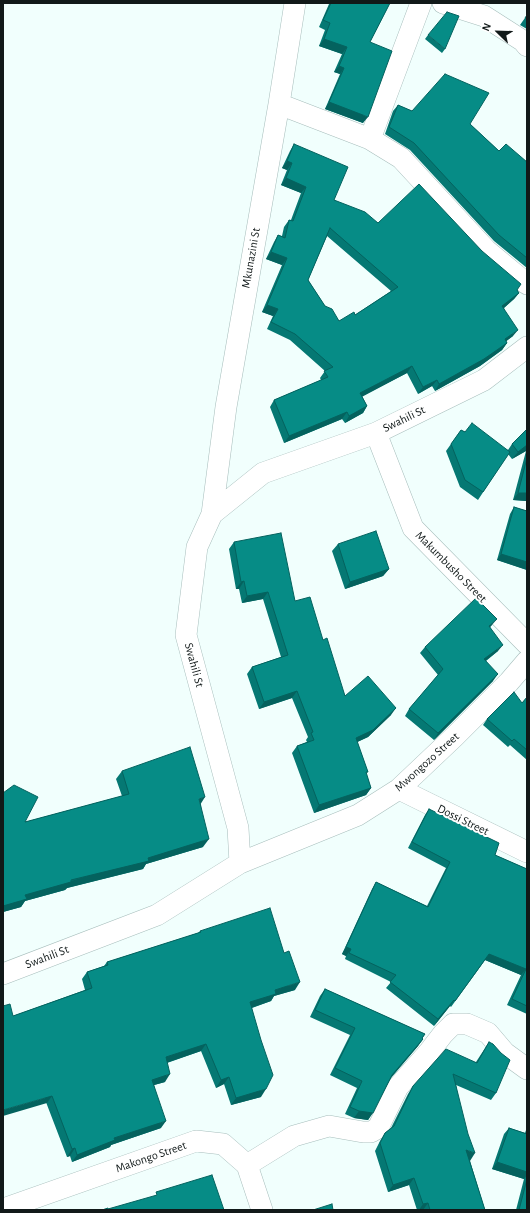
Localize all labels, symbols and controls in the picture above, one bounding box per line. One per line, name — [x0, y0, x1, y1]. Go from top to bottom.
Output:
north arrow — [478, 12, 518, 52]
text: N — [480, 21, 493, 33]
street label: Mkunazini St — [239, 227, 263, 289]
street label: Swahili St — [380, 403, 428, 435]
street label: Makumbusho Street — [412, 528, 490, 606]
street label: Swahili St — [181, 641, 207, 689]
street label: Mwongozo Street — [392, 729, 462, 795]
street label: Dossi Street — [435, 801, 491, 839]
street label: Swahili St — [23, 942, 71, 972]
street label: Makongo Street — [114, 1138, 188, 1176]

